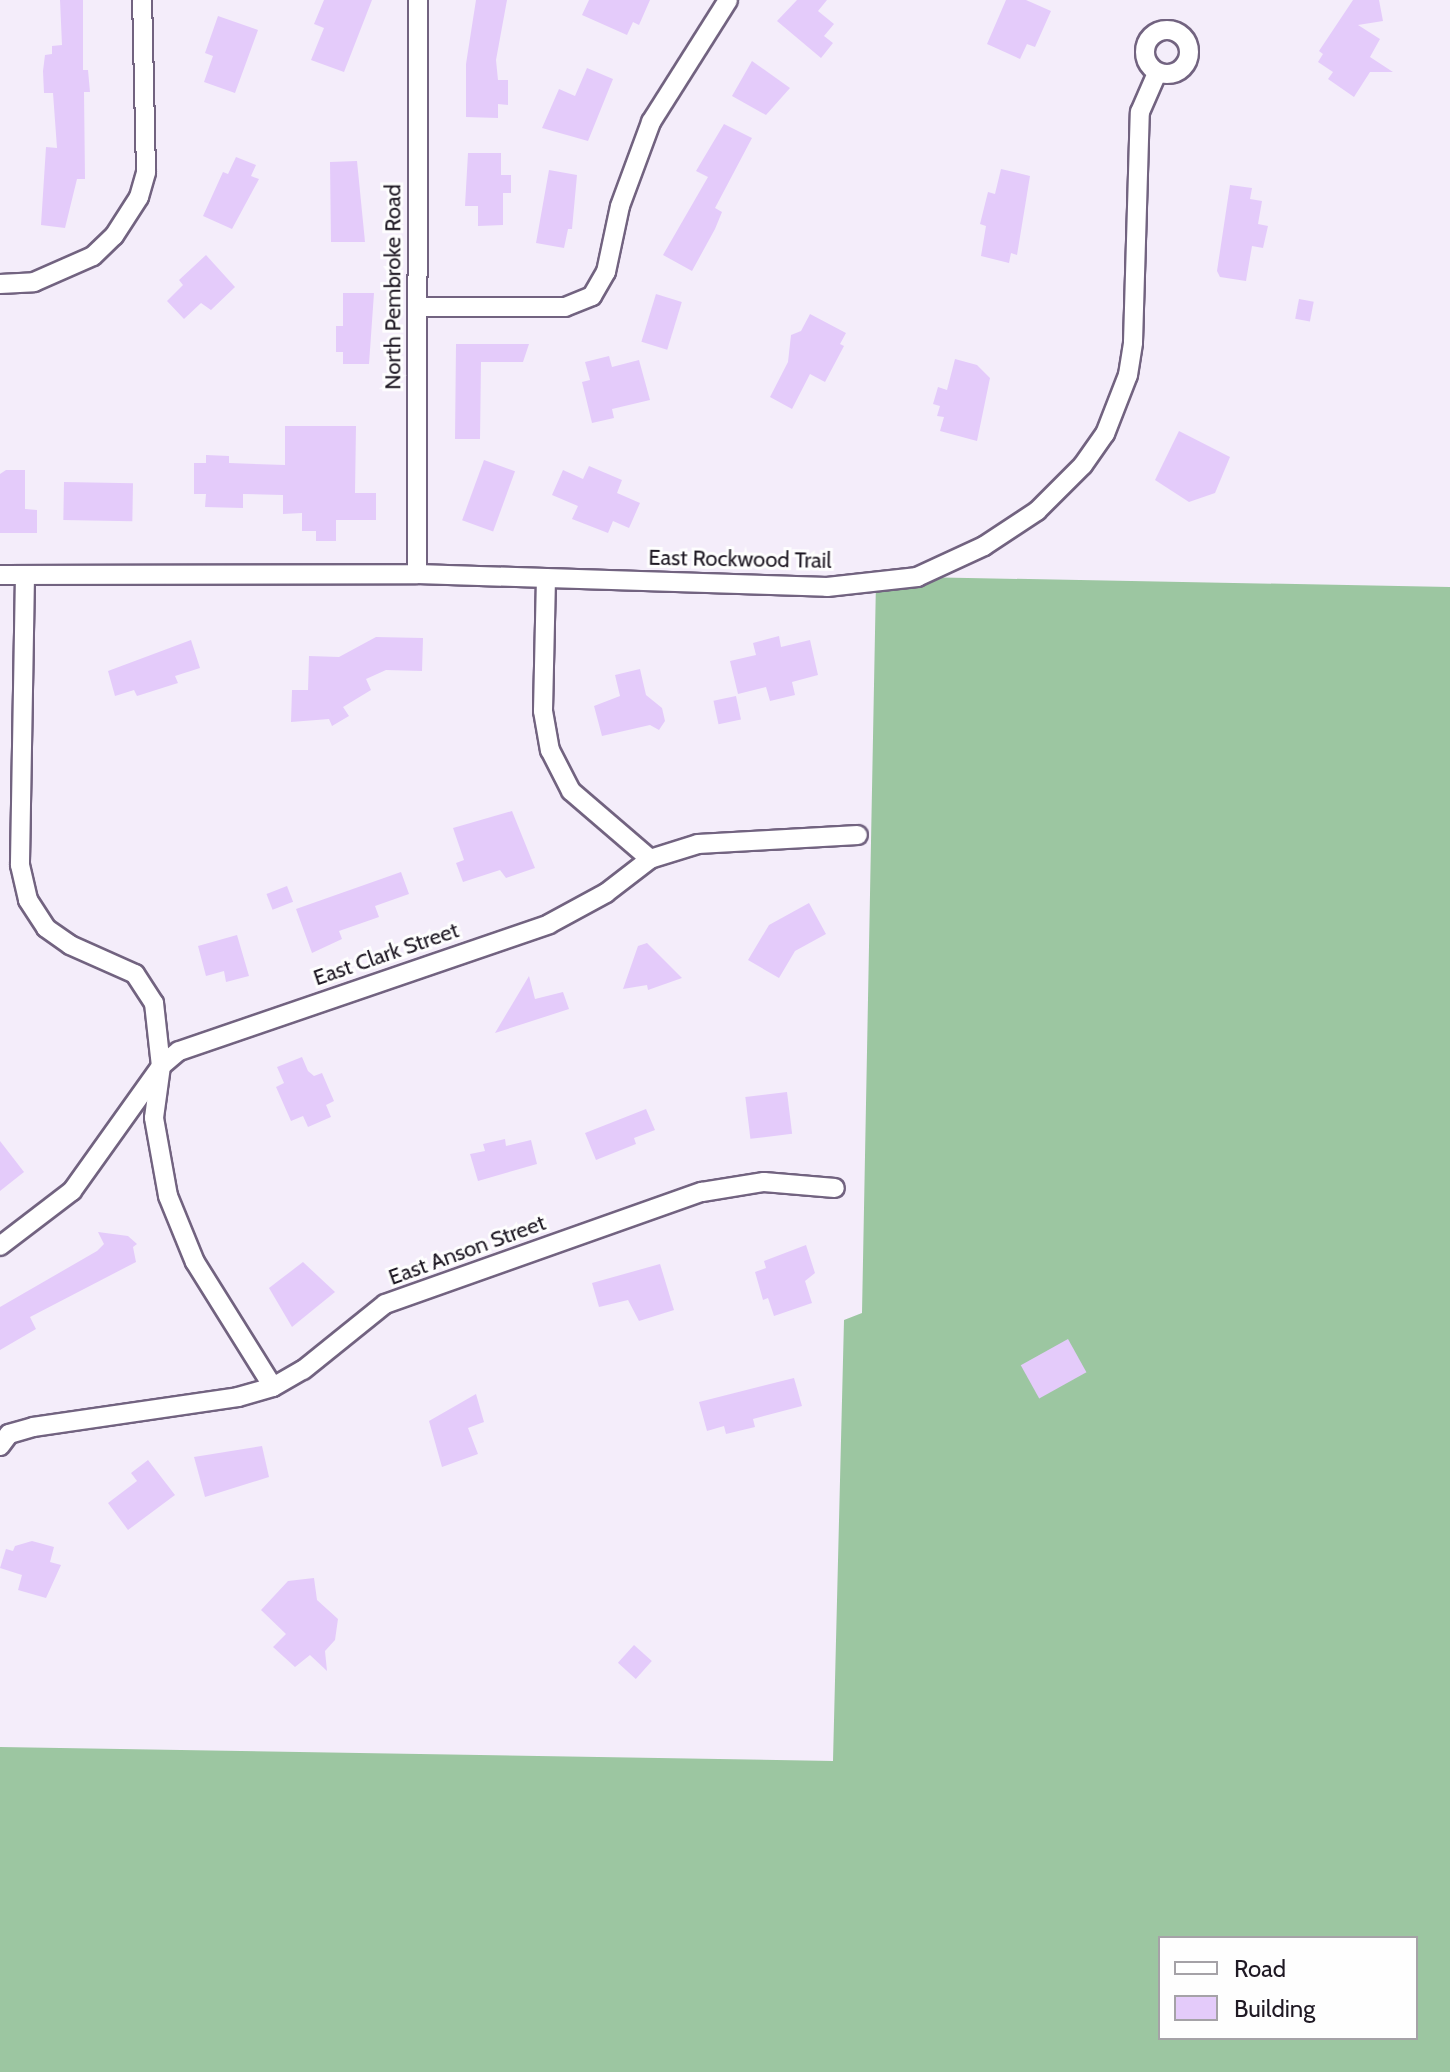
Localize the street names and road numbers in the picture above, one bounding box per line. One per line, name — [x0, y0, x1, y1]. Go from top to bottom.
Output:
street label: North Pembroke Road — [380, 184, 406, 390]
street label: East Rockwood Trail — [648, 544, 832, 574]
street label: East Clark Street — [310, 917, 462, 991]
street label: East Anson Street — [385, 1209, 549, 1291]

